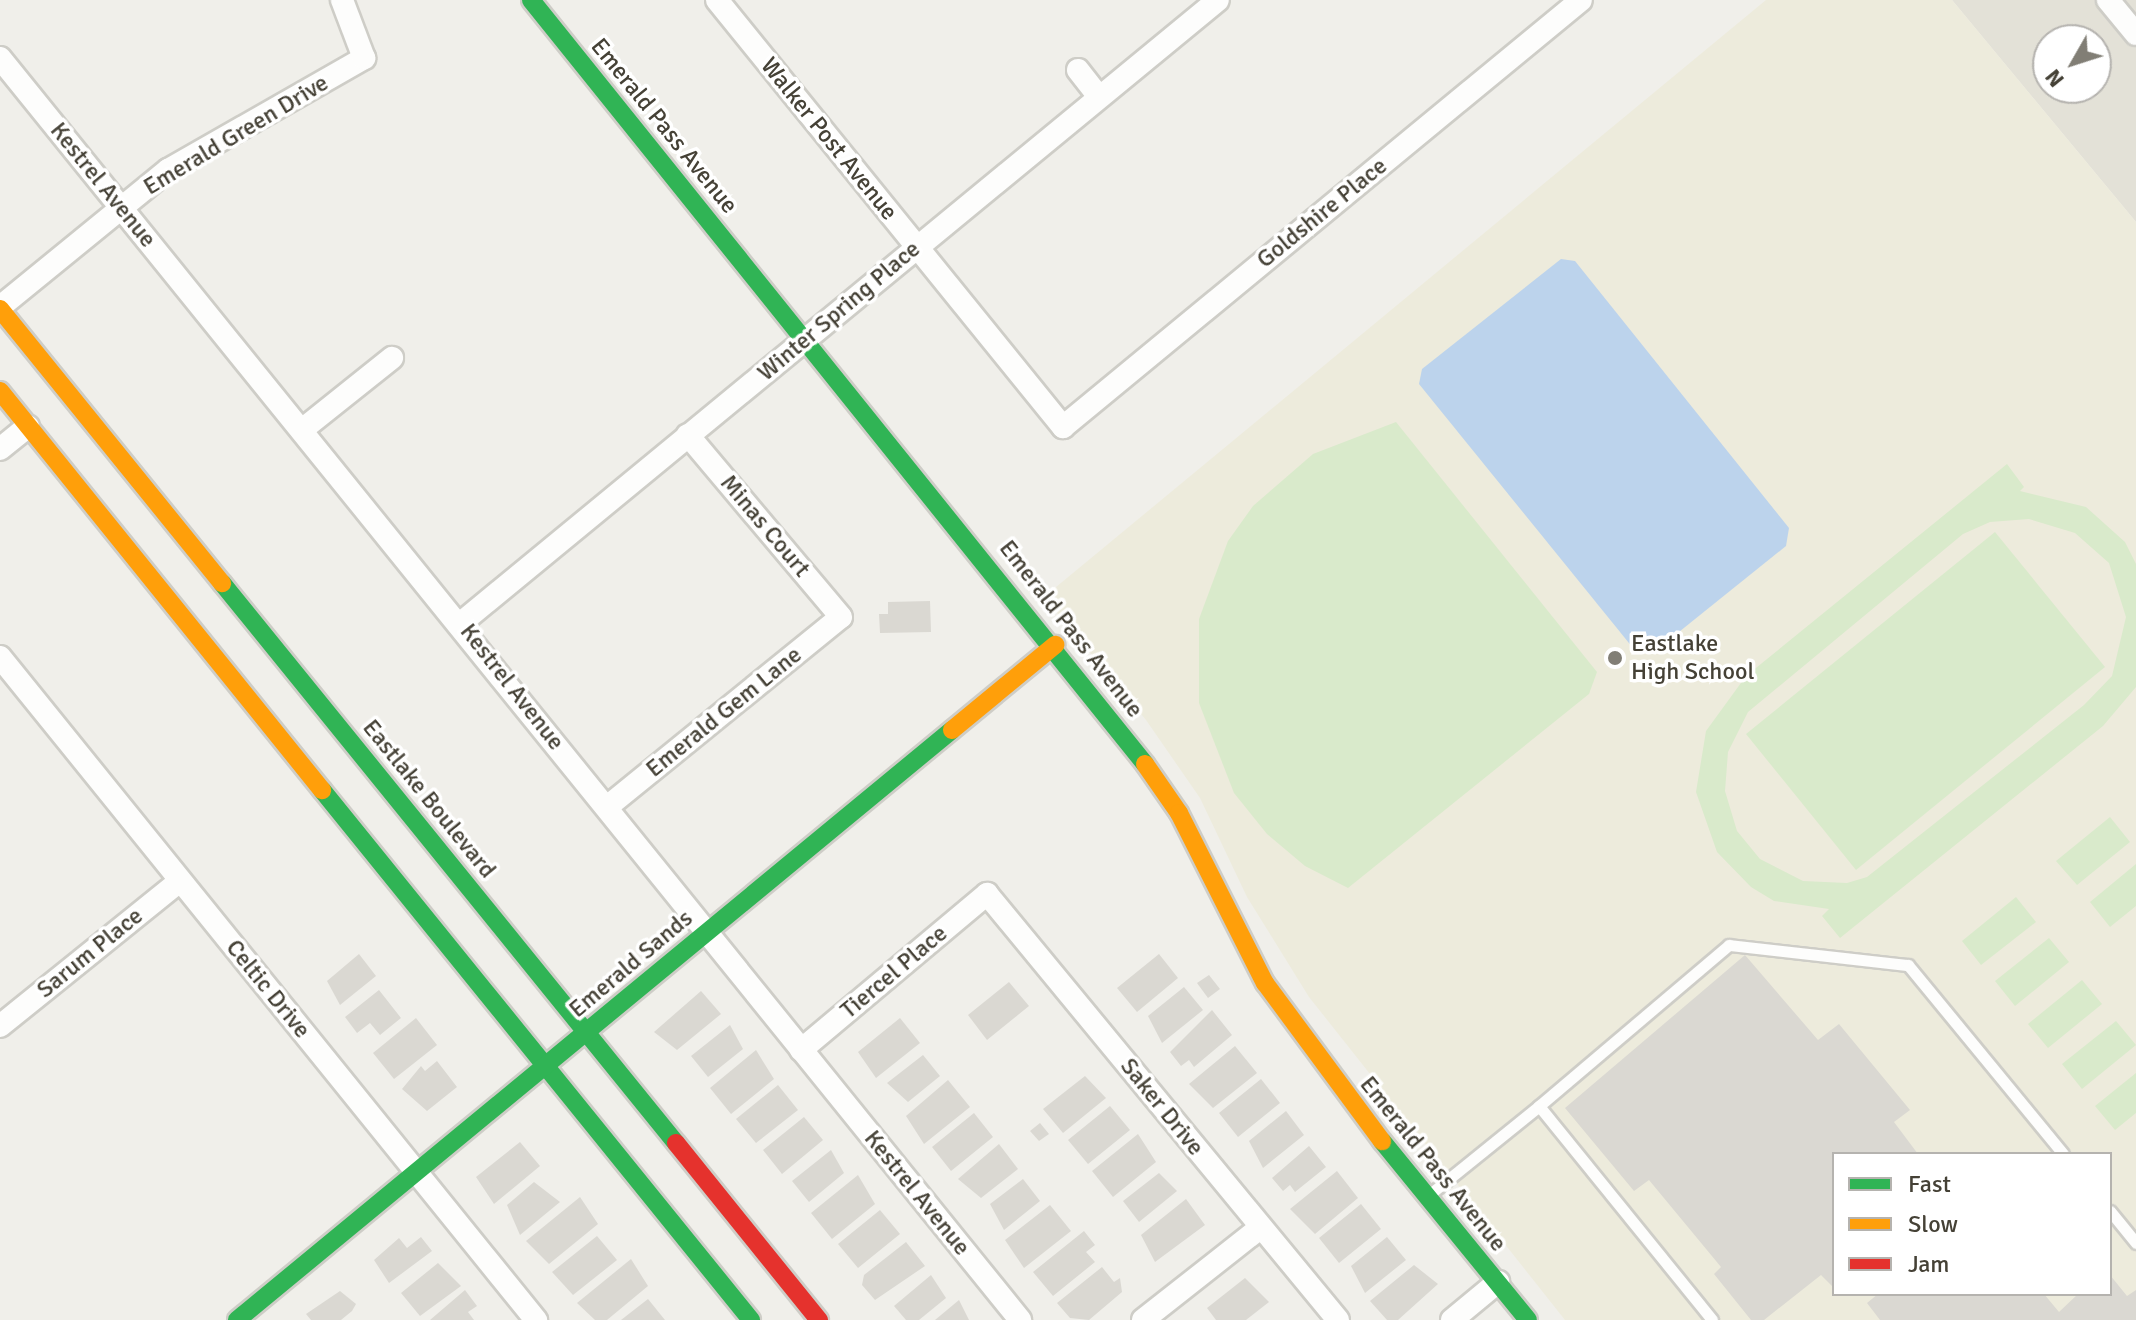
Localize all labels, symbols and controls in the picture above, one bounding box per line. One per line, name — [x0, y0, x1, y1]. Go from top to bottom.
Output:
north arrow — [2032, 24, 2112, 104]
street label: Emerald Pass Avenue — [585, 33, 743, 219]
street label: Walker Post Avenue — [755, 52, 903, 226]
text: N — [2039, 64, 2070, 93]
street label: Emerald Green Drive — [138, 68, 334, 202]
street label: Kestrel Avenue — [44, 117, 162, 253]
street label: Goldshire Place — [1251, 152, 1393, 274]
street label: Winter Spring Place — [752, 235, 926, 387]
street label: Minas Court — [714, 469, 816, 583]
street label: Emerald Pass Avenue — [993, 535, 1149, 723]
street label: Kestrel Avenue — [454, 618, 570, 756]
place label: Eastlake High School — [1631, 630, 1754, 686]
street label: Emerald Gem Lane — [640, 640, 808, 784]
marker: Eastlake High School — [1606, 649, 1624, 667]
street label: Eastlake Boulevard — [356, 714, 502, 884]
street label: Sarum Place — [31, 902, 149, 1004]
street label: Emerald Sands — [563, 904, 699, 1024]
street label: Tiercel Place — [835, 919, 953, 1025]
street label: Celtic Drive — [220, 934, 316, 1044]
street label: Saker Drive — [1114, 1053, 1210, 1161]
street label: Emerald Pass Avenue — [1354, 1071, 1512, 1257]
street label: Kestrel Avenue — [858, 1125, 976, 1261]
legend — [1832, 1152, 2112, 1296]
text: Fast — [1908, 1169, 1951, 1199]
text: Slow — [1908, 1209, 1958, 1239]
text: Jam — [1908, 1249, 1949, 1279]

